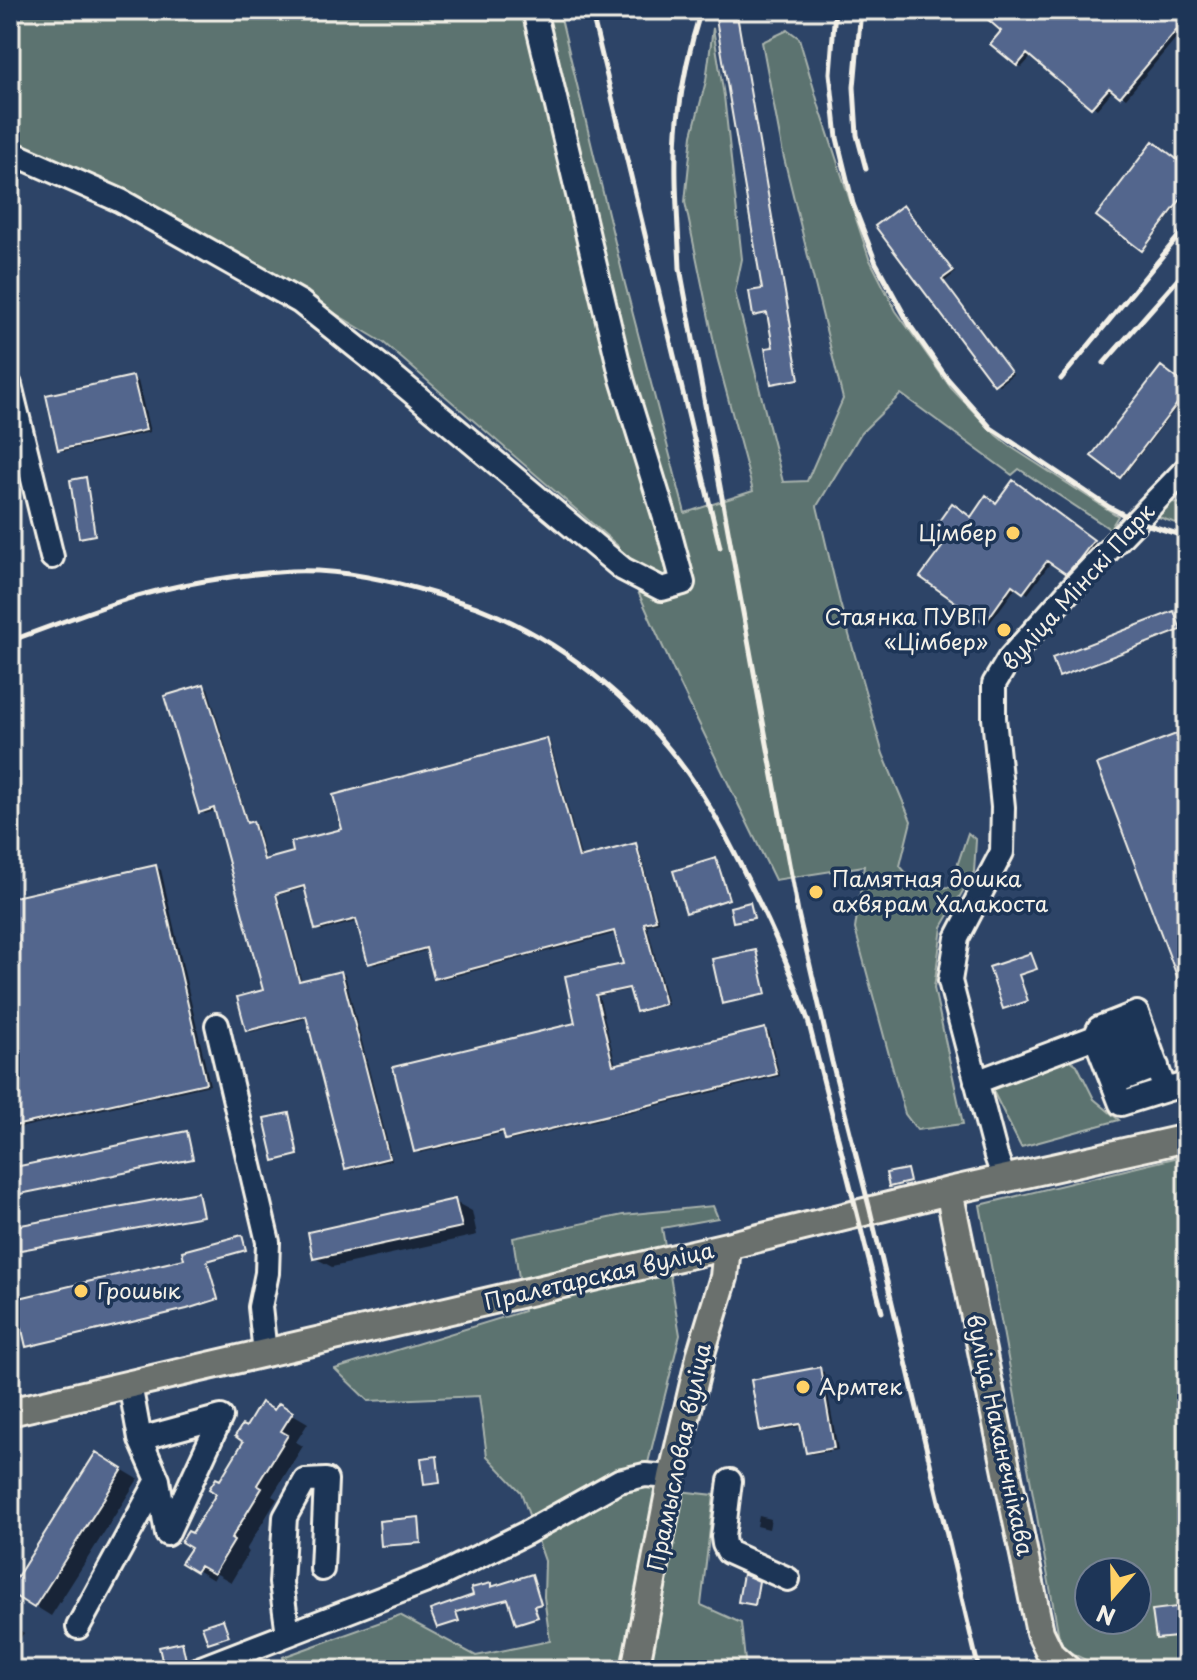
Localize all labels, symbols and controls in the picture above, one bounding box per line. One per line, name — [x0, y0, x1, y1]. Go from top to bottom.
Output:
street label: вуліца Мінскі Парк — [993, 494, 1162, 677]
place label: Цімбер — [918, 515, 997, 548]
marker: Цімбер — [1004, 524, 1022, 542]
place label: Стаянка ПУВП «Цімбер» — [825, 599, 988, 657]
marker: Стаянка ПУВП «Цімбер» — [995, 621, 1013, 639]
place label: Памятная дошка ахвярам Халакоста — [832, 861, 1049, 919]
marker: Памятная дошка ахвярам Халакоста — [807, 883, 825, 901]
street label: Пралетарская вуліца — [481, 1232, 717, 1317]
place label: Грошык — [97, 1273, 182, 1306]
marker: Грошык — [72, 1282, 90, 1300]
street label: вуліца Наканечнікава — [960, 1311, 1043, 1559]
street label: Прамысловая вуліца — [637, 1339, 718, 1574]
place label: Армтек — [819, 1369, 903, 1402]
marker: Армтек — [794, 1378, 812, 1396]
north arrow — [1073, 1556, 1153, 1636]
text: N — [1092, 1598, 1119, 1635]

